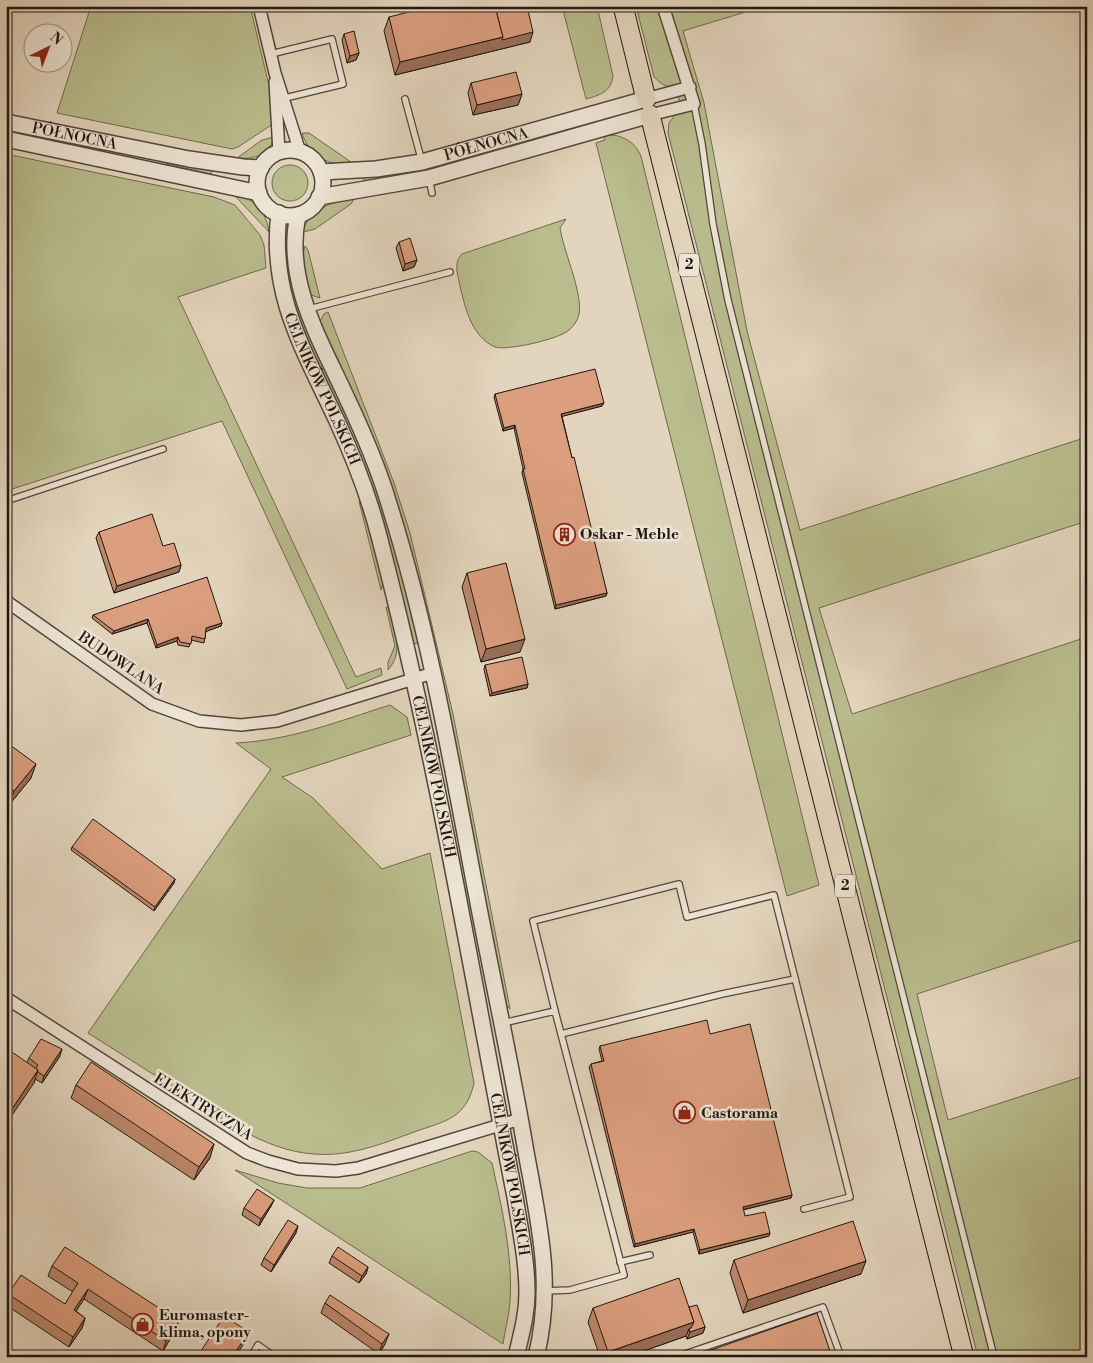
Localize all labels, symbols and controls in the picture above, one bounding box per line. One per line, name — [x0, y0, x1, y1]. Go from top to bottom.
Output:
north arrow — [22, 22, 72, 72]
text: N — [46, 29, 66, 49]
street label: PÓŁNOCNA — [30, 118, 119, 154]
street label: PÓŁNOCNA — [442, 123, 531, 165]
road number: 2 — [679, 254, 699, 276]
street label: CELNIKÓW POLSKICH — [280, 310, 364, 468]
building icon: Oskar - Meble — [552, 522, 576, 546]
place label: Oskar - Meble — [580, 525, 679, 544]
street label: BUDOWLANA — [74, 627, 168, 699]
street label: CELNIKÓW POLSKICH — [408, 694, 460, 859]
road number: 2 — [835, 874, 855, 898]
street label: ELEKTRYCZNA — [150, 1069, 256, 1145]
street label: CELNIKÓW POLSKICH — [486, 1091, 534, 1257]
shop icon: Castorama — [673, 1101, 697, 1125]
place label: Castorama — [701, 1104, 779, 1123]
place label: Euromaster- klima, opony — [159, 1306, 251, 1342]
shop icon: Euromaster- klima, opony — [131, 1312, 155, 1336]

